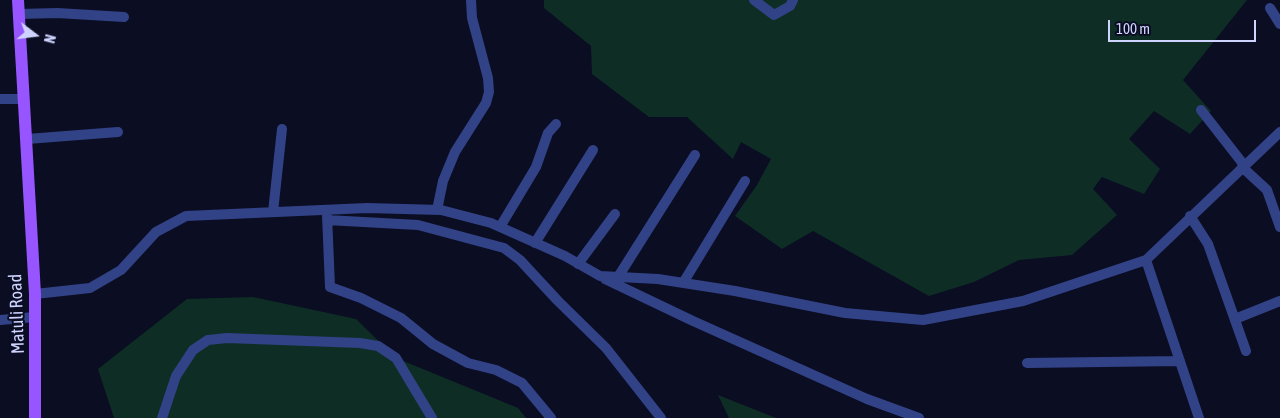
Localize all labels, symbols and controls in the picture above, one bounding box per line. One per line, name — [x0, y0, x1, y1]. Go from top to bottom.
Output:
north arrow — [10, 10, 60, 60]
scale bar — [1110, 10, 1258, 42]
text: 100 m — [1116, 20, 1150, 37]
text: N — [41, 33, 58, 45]
street label: Matuli Road — [5, 274, 29, 354]

